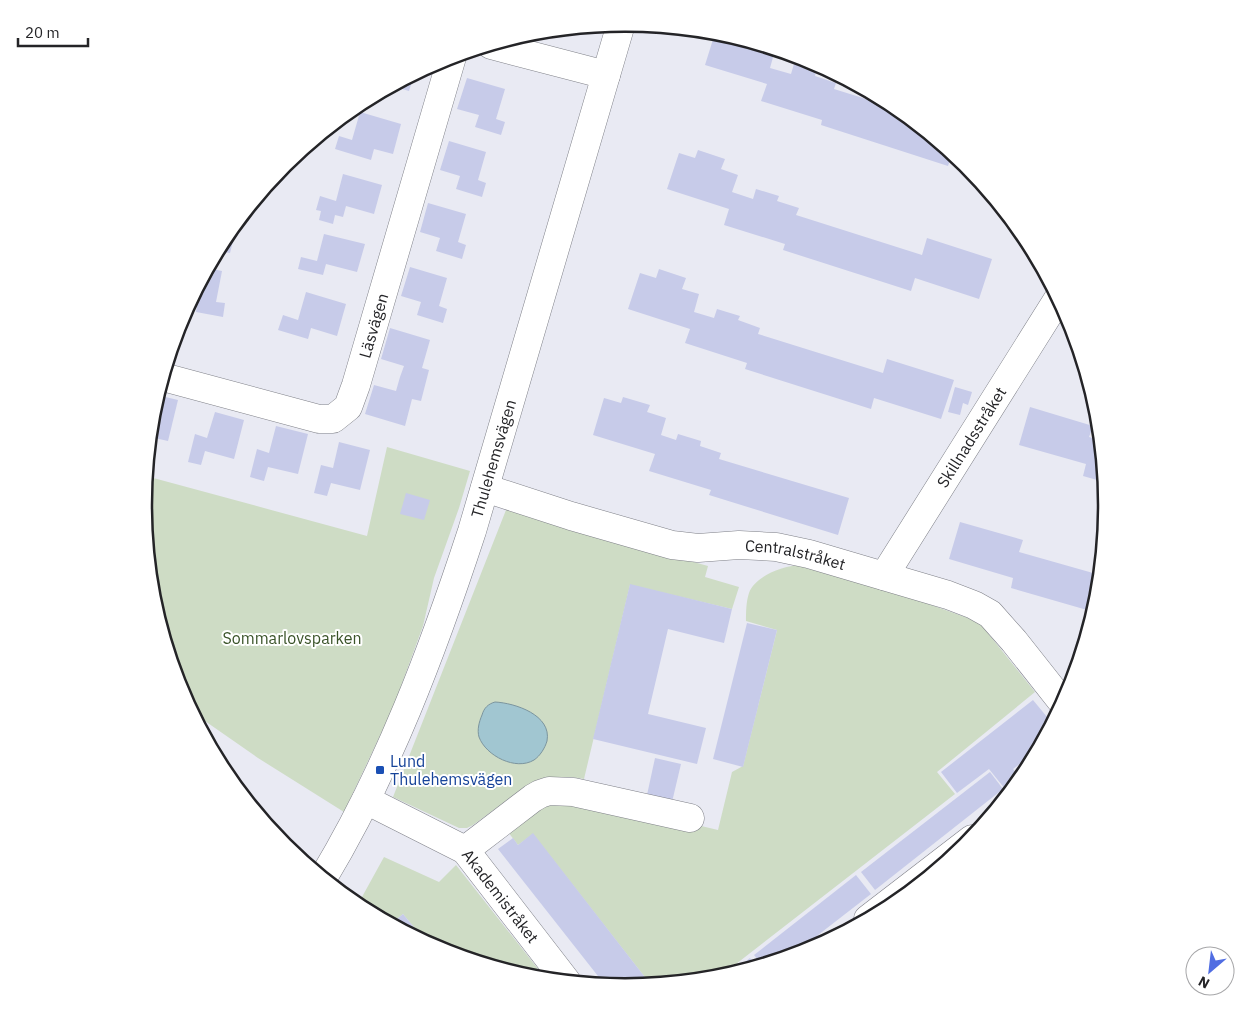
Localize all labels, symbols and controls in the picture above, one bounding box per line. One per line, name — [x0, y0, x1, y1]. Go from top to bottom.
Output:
scale bar — [18, 15, 88, 47]
text: 20 m — [25, 23, 60, 42]
street label: Läsvägen — [354, 291, 392, 360]
street label: Skillnadsstråket — [932, 383, 1010, 491]
street label: Thulehemsvägen — [466, 397, 520, 520]
street label: Centralstråket — [744, 535, 848, 574]
park label: Sommarlovsparken — [222, 628, 362, 648]
place label: Lund Thulehemsvägen — [390, 751, 512, 789]
marker: Lund Thulehemsvägen — [374, 764, 386, 776]
street label: Akademistråket — [458, 845, 543, 947]
north arrow — [1185, 946, 1235, 996]
text: N — [1195, 972, 1213, 993]

